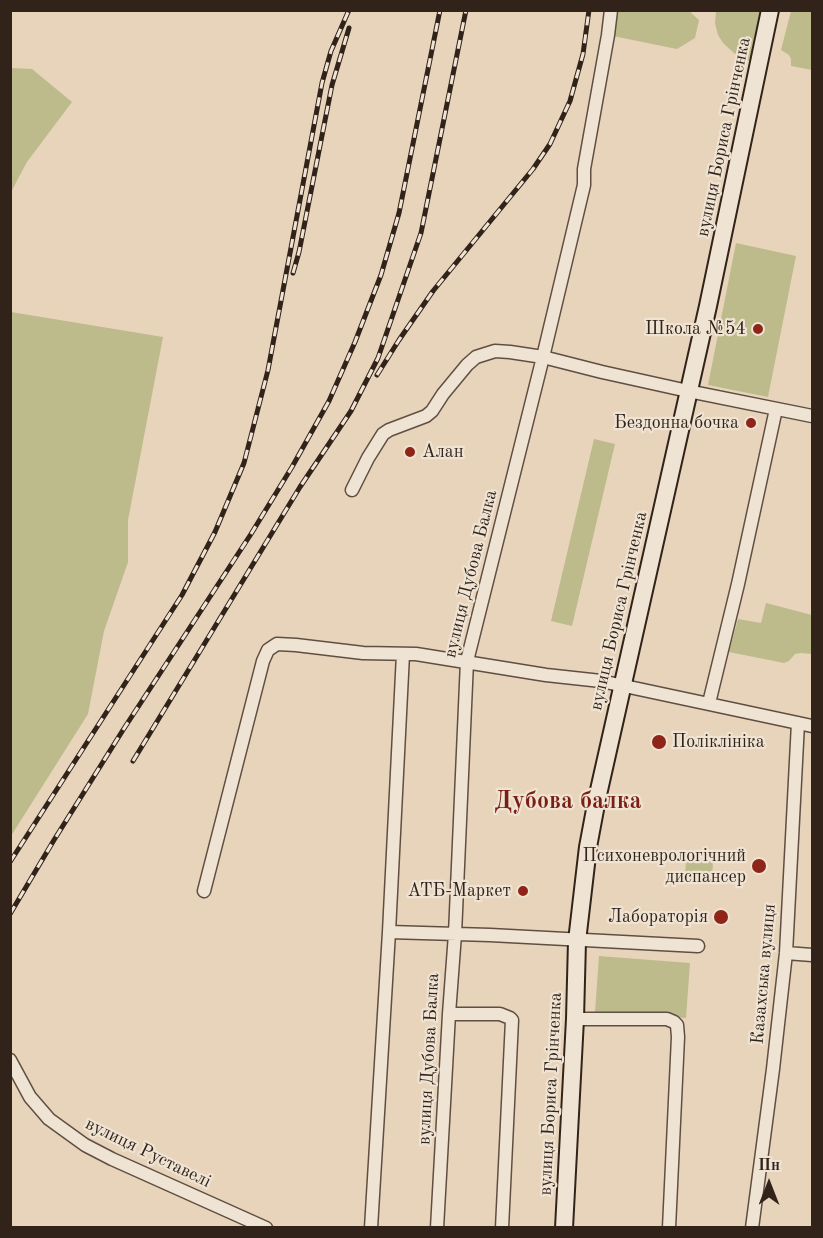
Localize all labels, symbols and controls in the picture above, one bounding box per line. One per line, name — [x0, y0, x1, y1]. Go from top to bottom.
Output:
street label: вулиця Бориса Грінченка — [692, 35, 756, 239]
place label: Школа №54 — [645, 318, 746, 340]
marker: Школа №54 — [751, 322, 765, 336]
place label: Бездонна бочка — [614, 412, 739, 434]
marker: Бездонна бочка — [744, 416, 758, 430]
place label: Алан — [422, 441, 464, 463]
marker: Алан — [403, 445, 417, 459]
street label: вулиця Дубова Балка — [440, 488, 502, 660]
street label: вулиця Бориса Грінченка — [586, 509, 652, 713]
place label: Поліклініка — [672, 731, 765, 753]
marker: Поліклініка — [650, 733, 668, 751]
district label: Дубова балка — [494, 788, 642, 816]
place label: Психоневрологічний диспансер — [582, 845, 746, 888]
marker: Психоневрологічний диспансер — [750, 857, 768, 875]
place label: АТБ-Маркет — [407, 880, 511, 902]
marker: АТБ-Маркет — [516, 884, 530, 898]
street label: Казахська вулиця — [747, 903, 781, 1045]
place label: Лабораторія — [608, 906, 708, 928]
marker: Лабораторія — [712, 908, 730, 926]
street label: вулиця Дубова Балка — [414, 972, 444, 1146]
street label: вулиця Бориса Грінченка — [535, 992, 567, 1196]
street label: вулиця Руставелі — [82, 1113, 214, 1193]
north arrow — [739, 1154, 799, 1214]
text: Пн — [758, 1158, 780, 1174]

